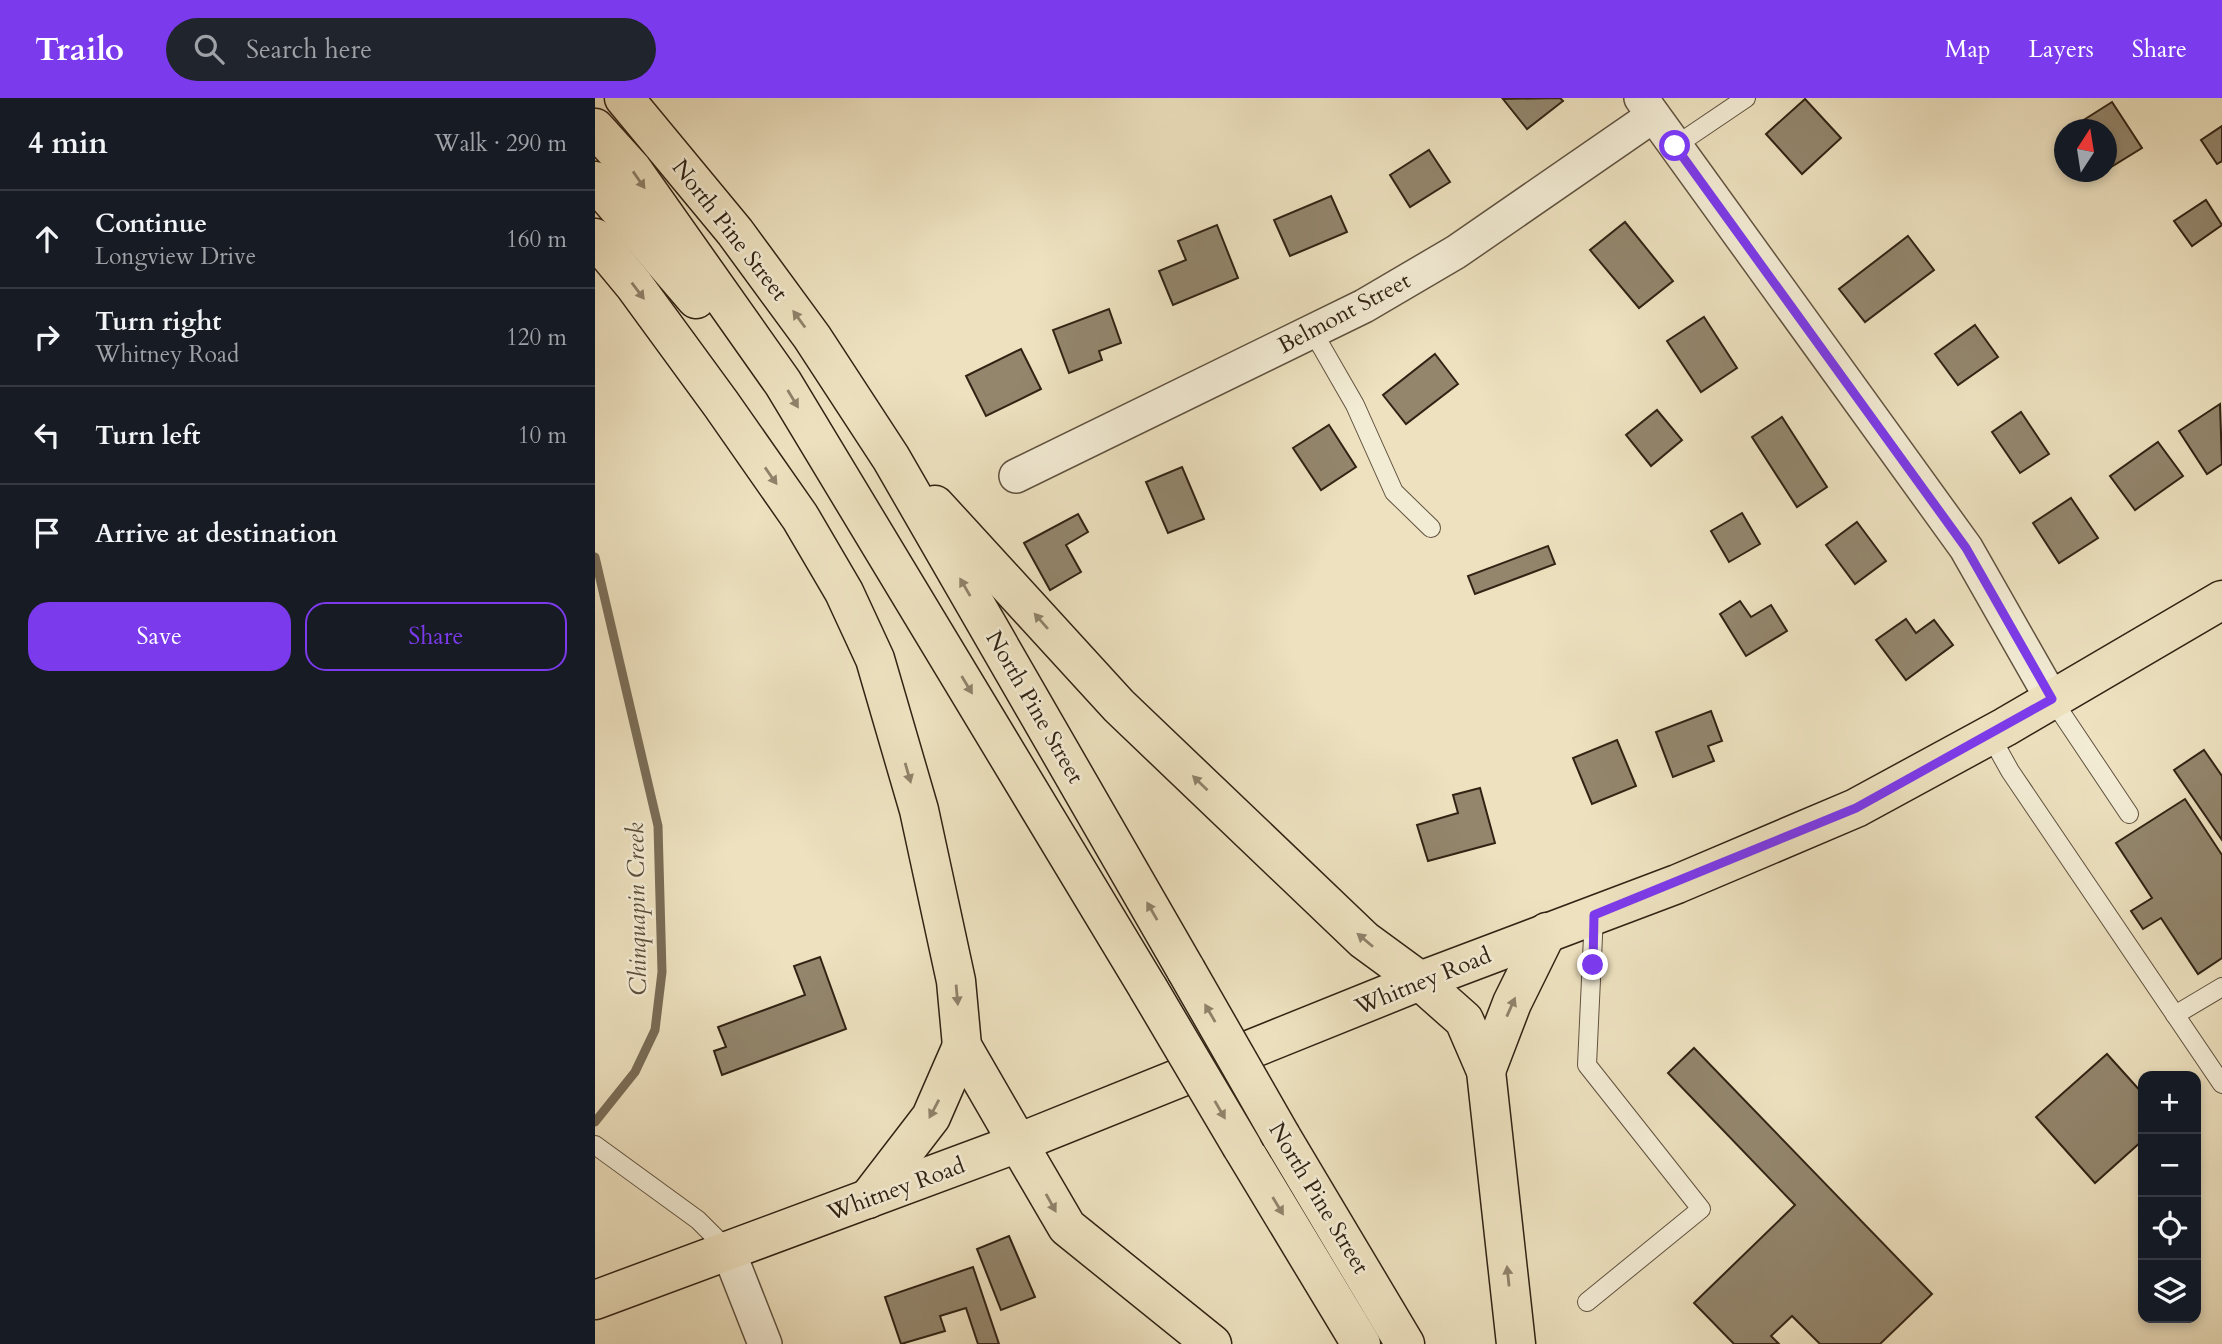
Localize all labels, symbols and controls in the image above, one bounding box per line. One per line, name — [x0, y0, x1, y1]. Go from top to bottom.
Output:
search box — [166, 18, 656, 81]
text: Trailo — [35, 27, 124, 72]
icon: search — [190, 30, 228, 68]
text: Search here — [246, 32, 372, 67]
text: Map — [1945, 33, 1991, 66]
text: Layers — [2029, 33, 2094, 66]
text: Share — [2132, 33, 2187, 66]
north arrow — [2054, 119, 2117, 182]
text: 4 min — [28, 123, 108, 164]
text: Walk · 290 m — [434, 128, 567, 159]
route start — [1659, 130, 1690, 161]
street label: North Pine Street — [665, 153, 795, 307]
one-way arrow — [632, 171, 646, 189]
text: Continue — [95, 206, 207, 241]
icon: ahead — [28, 220, 66, 258]
text: 160 m — [506, 224, 567, 255]
text: Longview Drive — [95, 241, 256, 272]
street label: Belmont Street — [1272, 265, 1416, 361]
one-way arrow — [631, 282, 645, 300]
text: Turn right — [95, 304, 222, 339]
one-way arrow — [793, 310, 807, 328]
icon: right — [28, 318, 66, 356]
text: 120 m — [506, 322, 567, 353]
text: Whitney Road — [95, 339, 239, 370]
one-way arrow — [786, 389, 799, 409]
icon: left — [28, 416, 66, 454]
text: Turn left — [95, 418, 200, 453]
text: 10 m — [518, 420, 567, 451]
one-way arrow — [764, 467, 778, 485]
icon: arrive — [28, 514, 66, 552]
text: Arrive at destination — [95, 516, 338, 551]
one-way arrow — [959, 577, 971, 596]
button: Save — [28, 602, 291, 671]
button: Share — [305, 602, 567, 671]
one-way arrow — [1033, 612, 1049, 630]
street label: North Pine Street — [979, 625, 1091, 789]
one-way arrow — [961, 676, 973, 695]
one-way arrow — [904, 763, 914, 784]
one-way arrow — [1192, 776, 1209, 792]
water label: Chinquapin Creek — [619, 822, 655, 996]
one-way arrow — [1146, 902, 1158, 921]
one-way arrow — [1357, 933, 1374, 948]
street label: Whitney Road — [1349, 939, 1496, 1023]
route end — [1577, 949, 1608, 980]
one-way arrow — [952, 984, 963, 1006]
one-way arrow — [1505, 997, 1517, 1017]
one-way arrow — [1204, 1003, 1217, 1022]
map controls — [2138, 1071, 2201, 1323]
button: + — [2138, 1071, 2201, 1134]
one-way arrow — [929, 1099, 941, 1119]
one-way arrow — [1214, 1100, 1226, 1119]
street label: North Pine Street — [1262, 1116, 1376, 1280]
button: − — [2138, 1134, 2201, 1197]
street label: Whitney Road — [822, 1150, 970, 1229]
one-way arrow — [1045, 1193, 1057, 1212]
one-way arrow — [1271, 1196, 1284, 1215]
button: locate — [2138, 1197, 2201, 1260]
button: layers — [2138, 1260, 2201, 1323]
one-way arrow — [1502, 1265, 1513, 1287]

